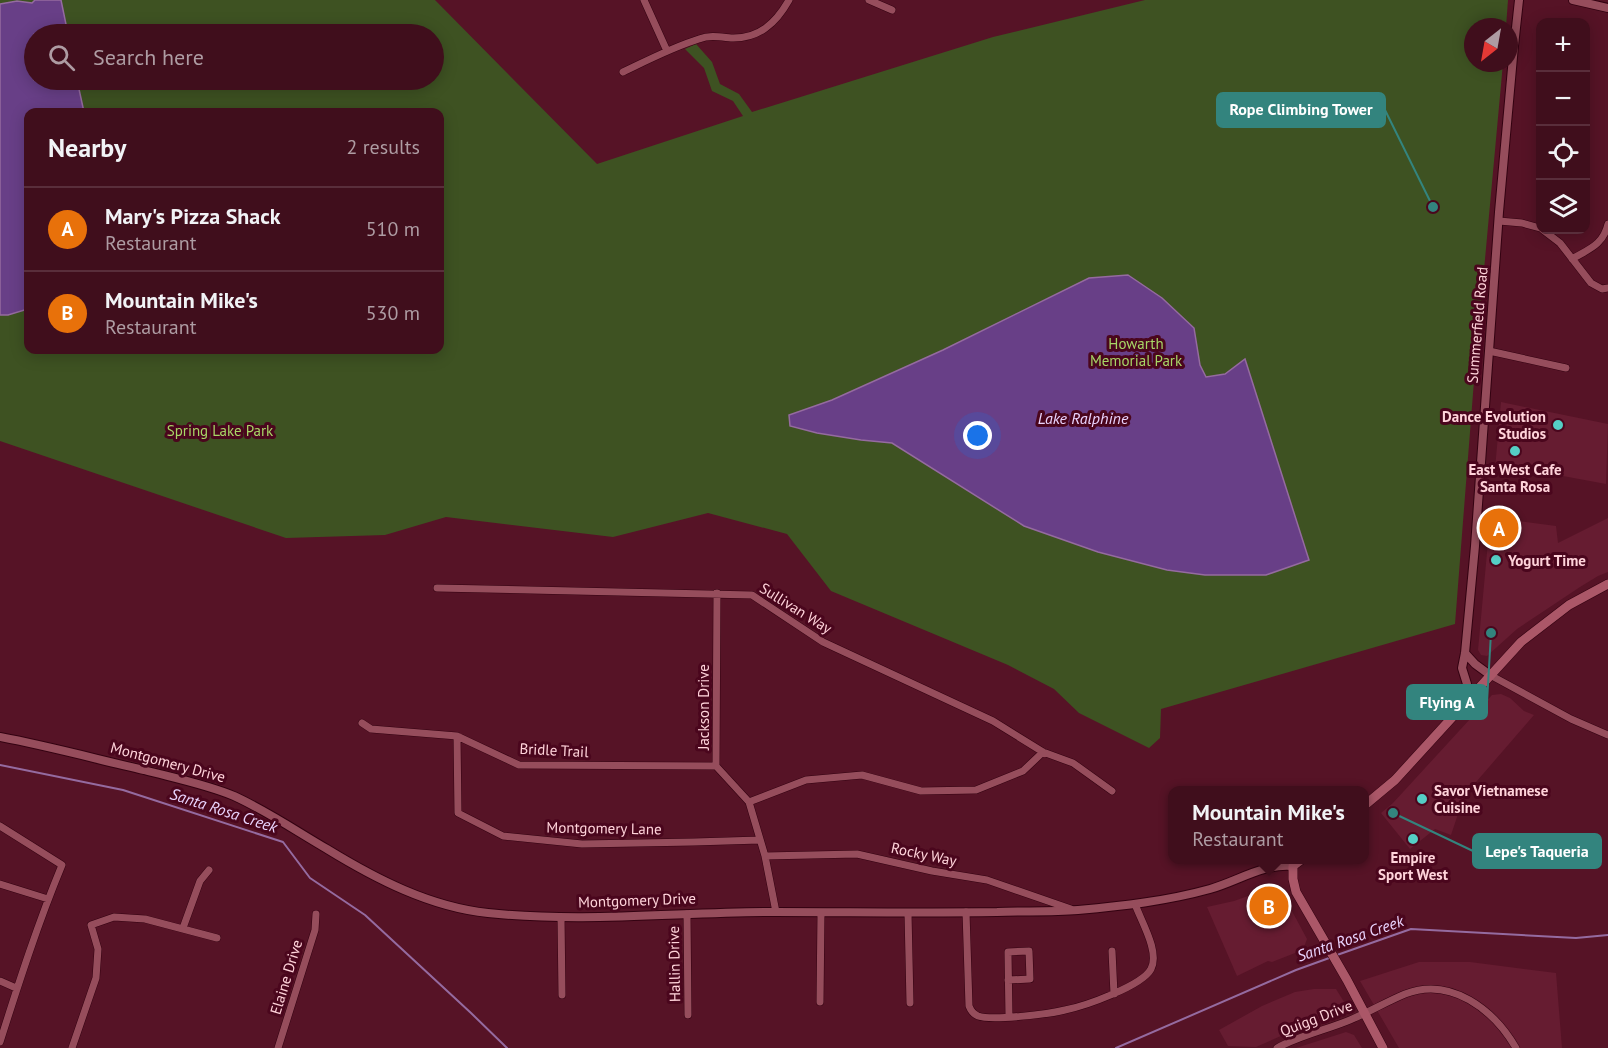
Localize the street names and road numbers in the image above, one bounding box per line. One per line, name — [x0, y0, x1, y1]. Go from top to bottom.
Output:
street label: Summerfield Road — [1462, 266, 1492, 384]
street label: Sullivan Way — [756, 578, 836, 638]
street label: Jackson Drive — [694, 664, 713, 751]
street label: Montgomery Drive — [108, 738, 228, 786]
street label: Bridle Trail — [519, 739, 590, 761]
street label: Montgomery Lane — [546, 817, 662, 839]
street label: Rocky Way — [890, 838, 959, 870]
street label: Montgomery Drive — [578, 888, 696, 912]
street label: Hallin Drive — [664, 926, 684, 1002]
street label: Elaine Drive — [266, 937, 306, 1017]
street label: Quigg Drive — [1277, 995, 1355, 1041]

